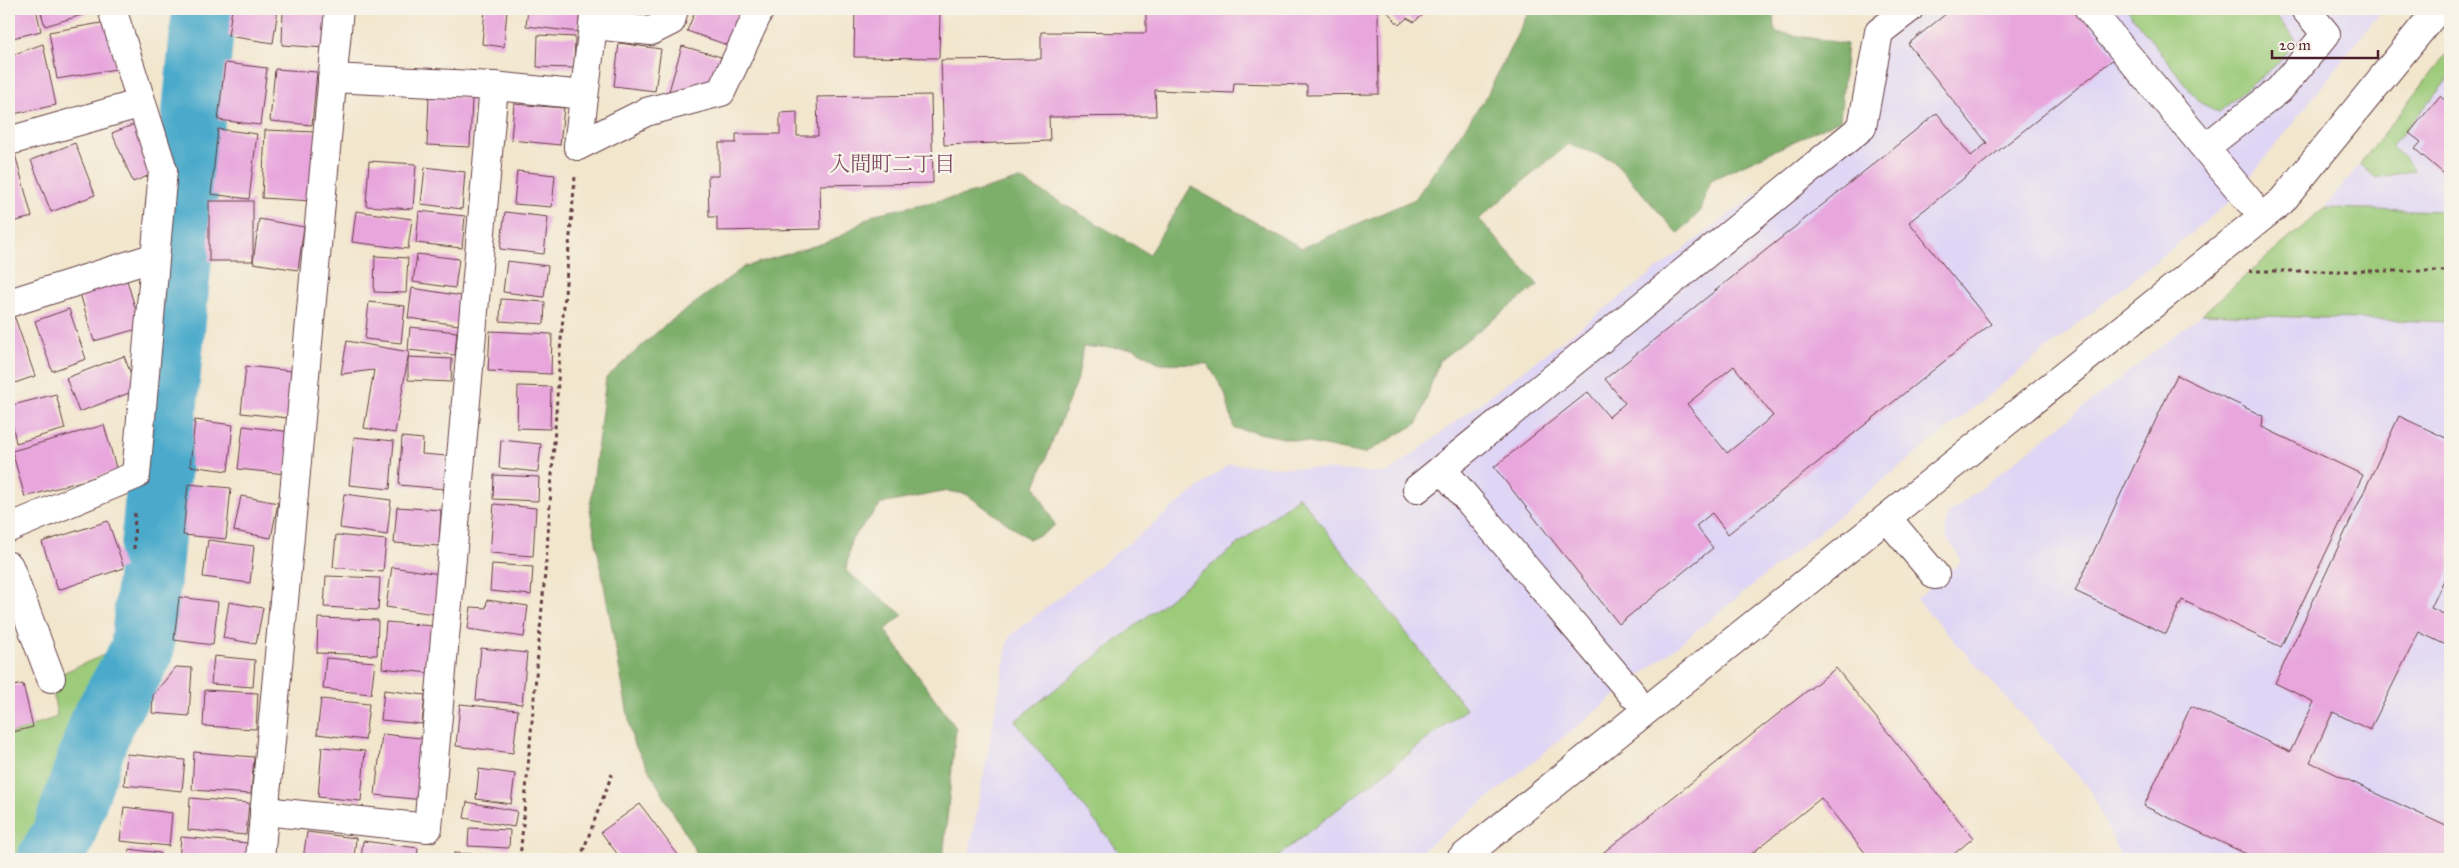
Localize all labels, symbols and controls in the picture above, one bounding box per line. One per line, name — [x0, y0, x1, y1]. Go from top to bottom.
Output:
scale bar — [2272, 28, 2378, 60]
text: 20 m — [2279, 36, 2311, 54]
district label: 入間町二丁目 — [829, 151, 955, 177]

